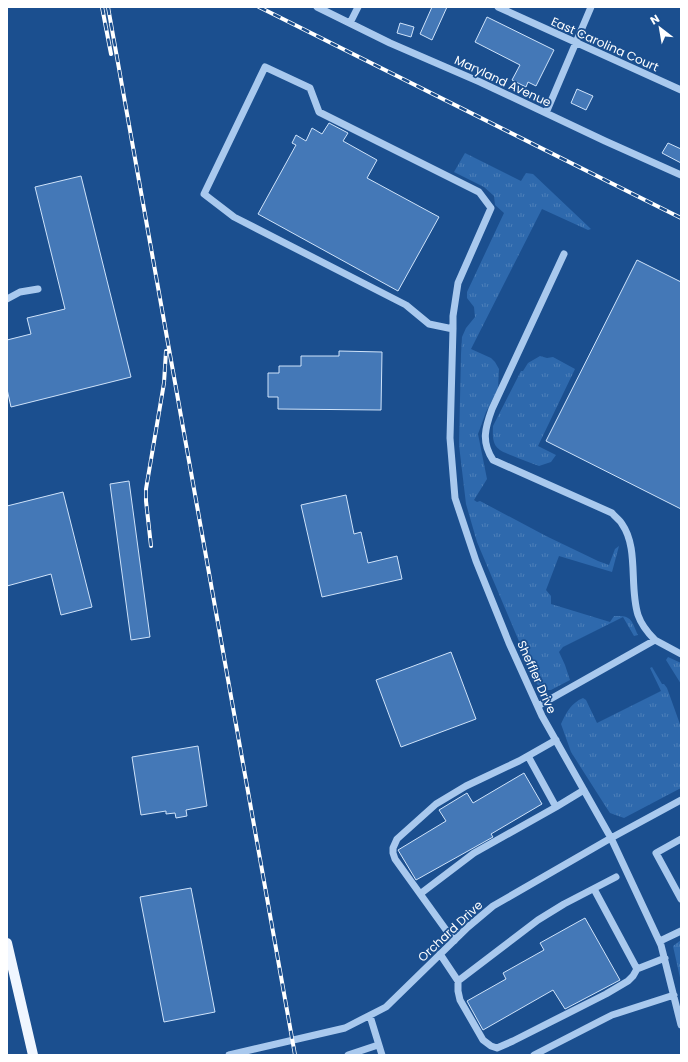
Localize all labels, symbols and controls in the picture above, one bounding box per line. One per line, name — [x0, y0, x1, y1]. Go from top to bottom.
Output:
north arrow — [640, 8, 680, 48]
text: N — [647, 10, 663, 28]
street label: East Carolina Court — [549, 13, 661, 75]
street label: Maryland Avenue — [452, 51, 554, 111]
street label: Sheffler Drive — [513, 638, 561, 716]
street label: Orchard Drive — [414, 897, 486, 965]

